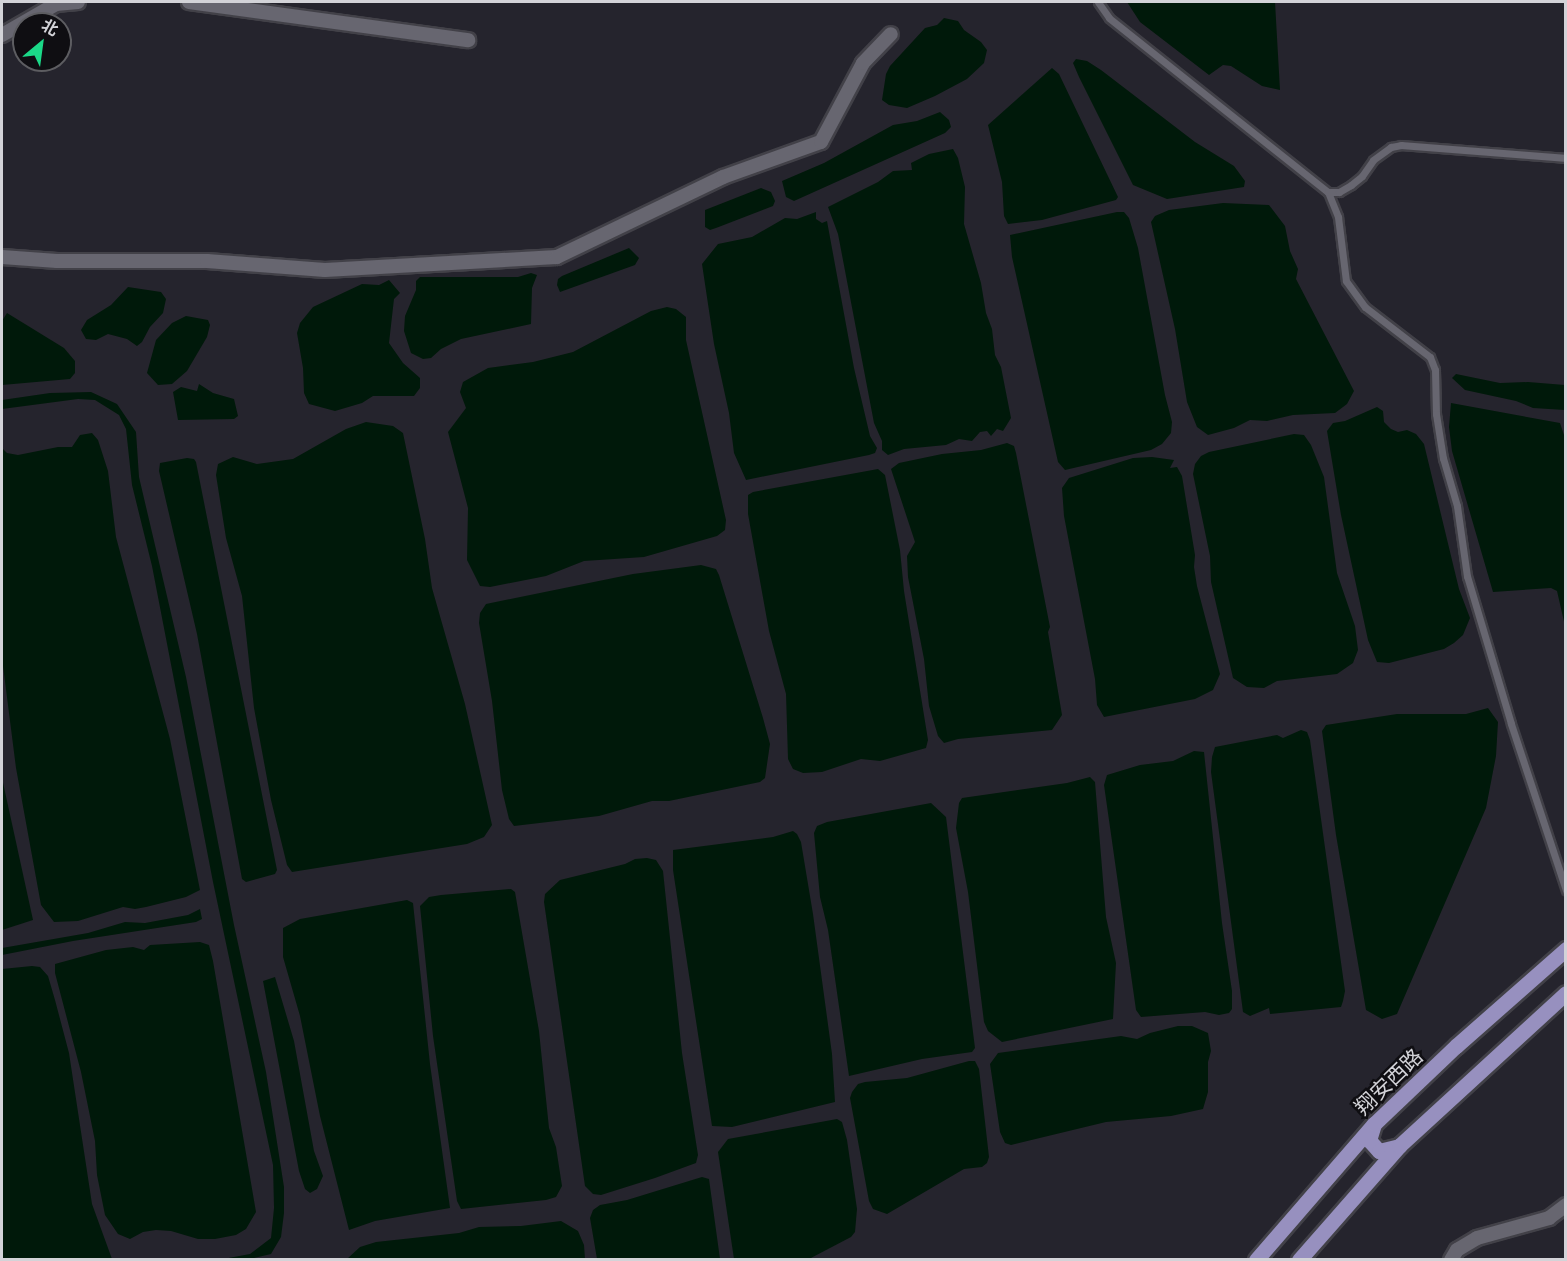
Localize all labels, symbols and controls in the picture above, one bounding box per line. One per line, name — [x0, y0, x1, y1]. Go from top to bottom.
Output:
north arrow — [12, 12, 72, 72]
text: 北 — [38, 15, 62, 40]
street label: 翔安西路 — [1350, 1044, 1428, 1120]

